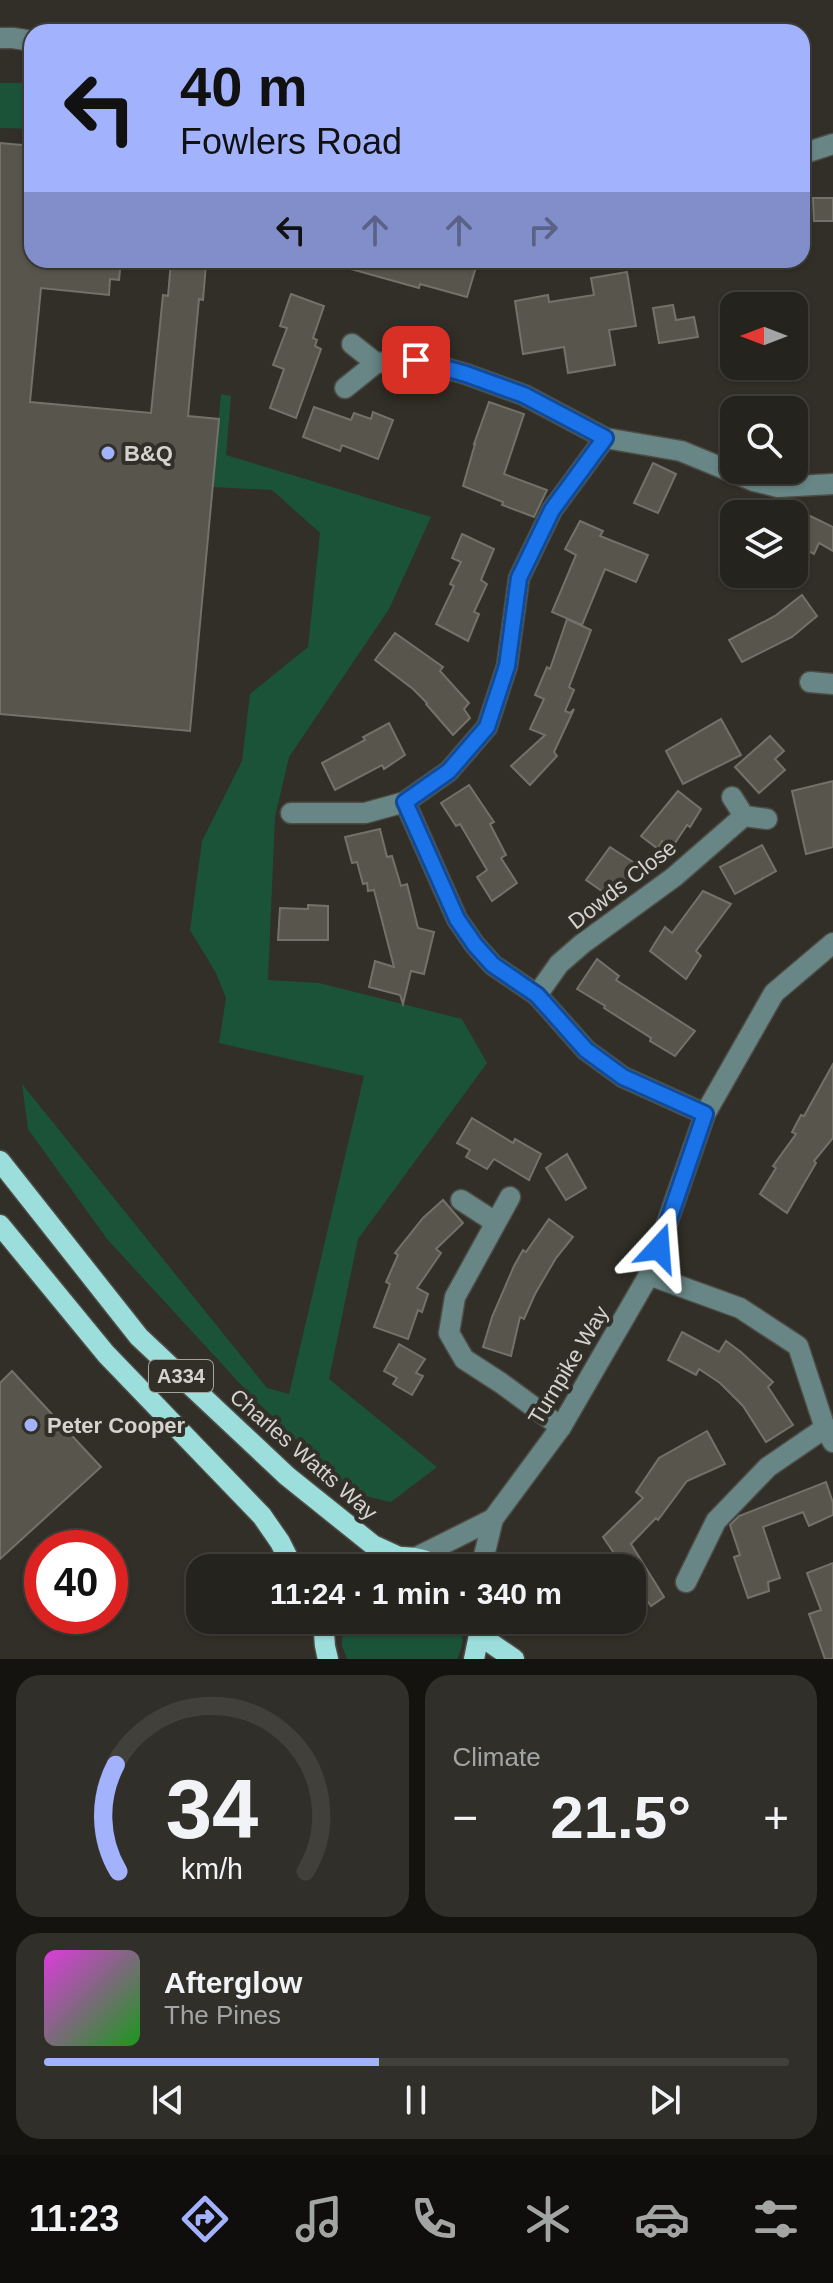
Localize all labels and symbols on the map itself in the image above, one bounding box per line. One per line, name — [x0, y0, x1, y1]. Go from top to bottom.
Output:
north arrow — [720, 292, 808, 380]
pin — [382, 326, 450, 394]
place label: B&Q — [124, 441, 173, 466]
marker: B&Q — [99, 444, 117, 462]
street label: Dowds Close — [564, 835, 681, 934]
position arrow — [617, 1206, 701, 1290]
street label: Turnpike Way — [523, 1301, 614, 1429]
road number: A334 — [149, 1360, 213, 1392]
street label: Charles Watts Way — [225, 1384, 382, 1525]
place label: Peter Cooper — [47, 1413, 186, 1438]
marker: Peter Cooper — [22, 1416, 40, 1434]
speed limit sign: 40 — [24, 1530, 128, 1634]

